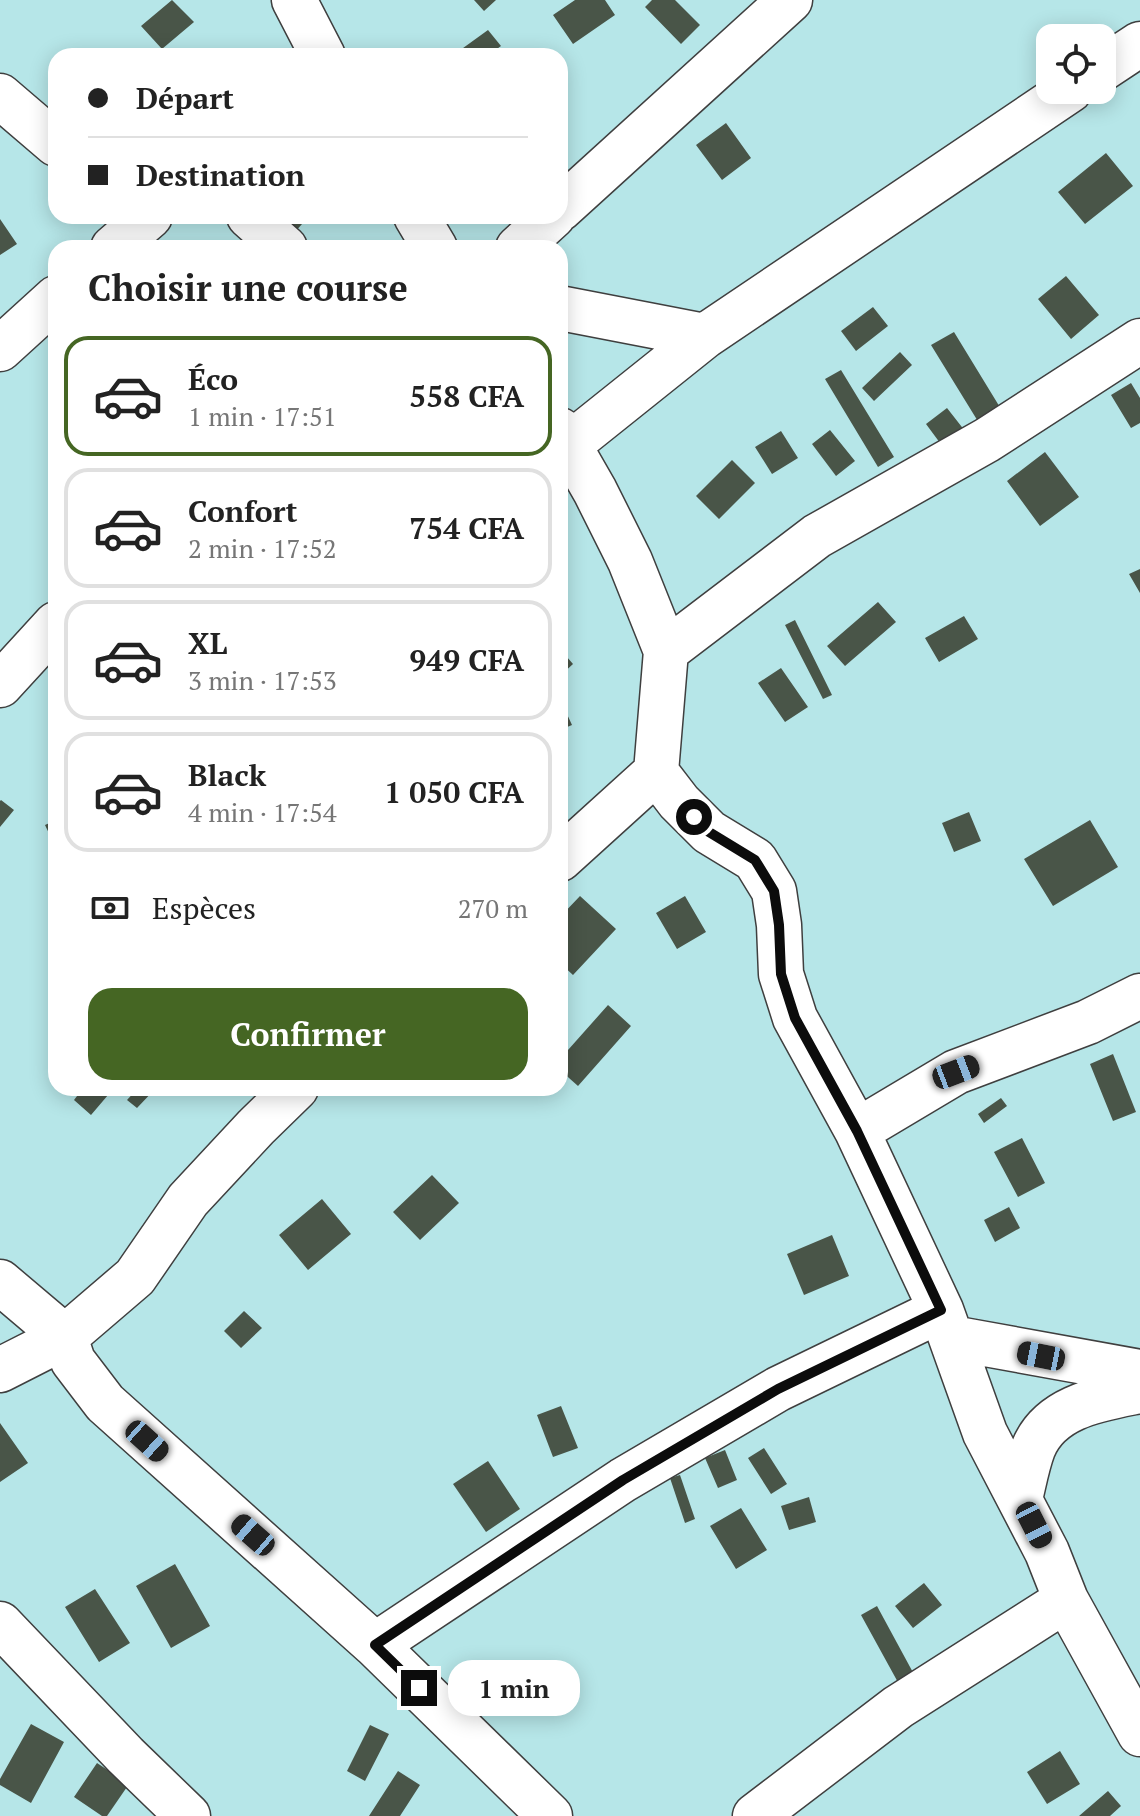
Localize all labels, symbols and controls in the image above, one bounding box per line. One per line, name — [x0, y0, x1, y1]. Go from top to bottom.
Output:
map controls — [1036, 24, 1116, 104]
button: locate — [1036, 24, 1116, 104]
text: Départ — [136, 78, 234, 118]
text: Destination — [136, 155, 305, 195]
text: Choisir une course — [88, 264, 408, 311]
text: Éco — [188, 359, 238, 399]
icon: car — [92, 360, 164, 432]
text: 558 CFA — [409, 376, 524, 416]
text: 1 min · 17:51 — [188, 399, 337, 433]
text: Confort — [188, 491, 298, 531]
icon: car — [92, 492, 164, 564]
text: 754 CFA — [409, 508, 524, 548]
text: 2 min · 17:52 — [188, 531, 337, 565]
text: XL — [188, 623, 227, 663]
icon: car — [92, 624, 164, 696]
text: 949 CFA — [409, 640, 524, 680]
text: 3 min · 17:53 — [188, 663, 337, 697]
text: Black — [188, 755, 266, 795]
icon: car — [92, 756, 164, 828]
text: 1 050 CFA — [384, 772, 524, 812]
text: 4 min · 17:54 — [188, 795, 337, 829]
route start — [676, 799, 712, 835]
icon: cash — [88, 886, 132, 930]
text: Espèces — [152, 888, 256, 928]
text: 270 m — [458, 891, 528, 925]
button: Confirmer — [88, 988, 528, 1080]
car — [929, 1052, 983, 1092]
car — [1015, 1340, 1067, 1372]
car — [121, 1416, 173, 1466]
car — [1012, 1498, 1056, 1552]
car — [227, 1510, 279, 1560]
callout: 1 min — [447, 1660, 579, 1716]
route end — [401, 1670, 437, 1706]
text: 1 min — [478, 1671, 550, 1705]

